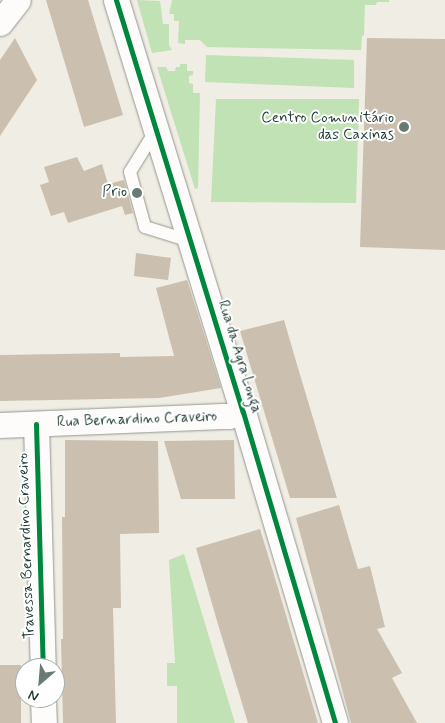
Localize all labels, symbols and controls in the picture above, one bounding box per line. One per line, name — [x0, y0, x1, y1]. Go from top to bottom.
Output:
place label: Centro Comunitário das Caxinas — [261, 109, 394, 144]
marker: Centro Comunitário das Caxinas — [398, 121, 410, 133]
place label: Prio — [102, 184, 127, 202]
marker: Prio — [131, 187, 143, 199]
street label: Rua da Agra Longa — [213, 298, 265, 416]
street label: Rua Bernardino Craveiro — [57, 408, 217, 432]
street label: Travessa Bernardino Craveiro — [15, 449, 39, 643]
north arrow — [15, 658, 65, 708]
text: N — [25, 685, 42, 706]

